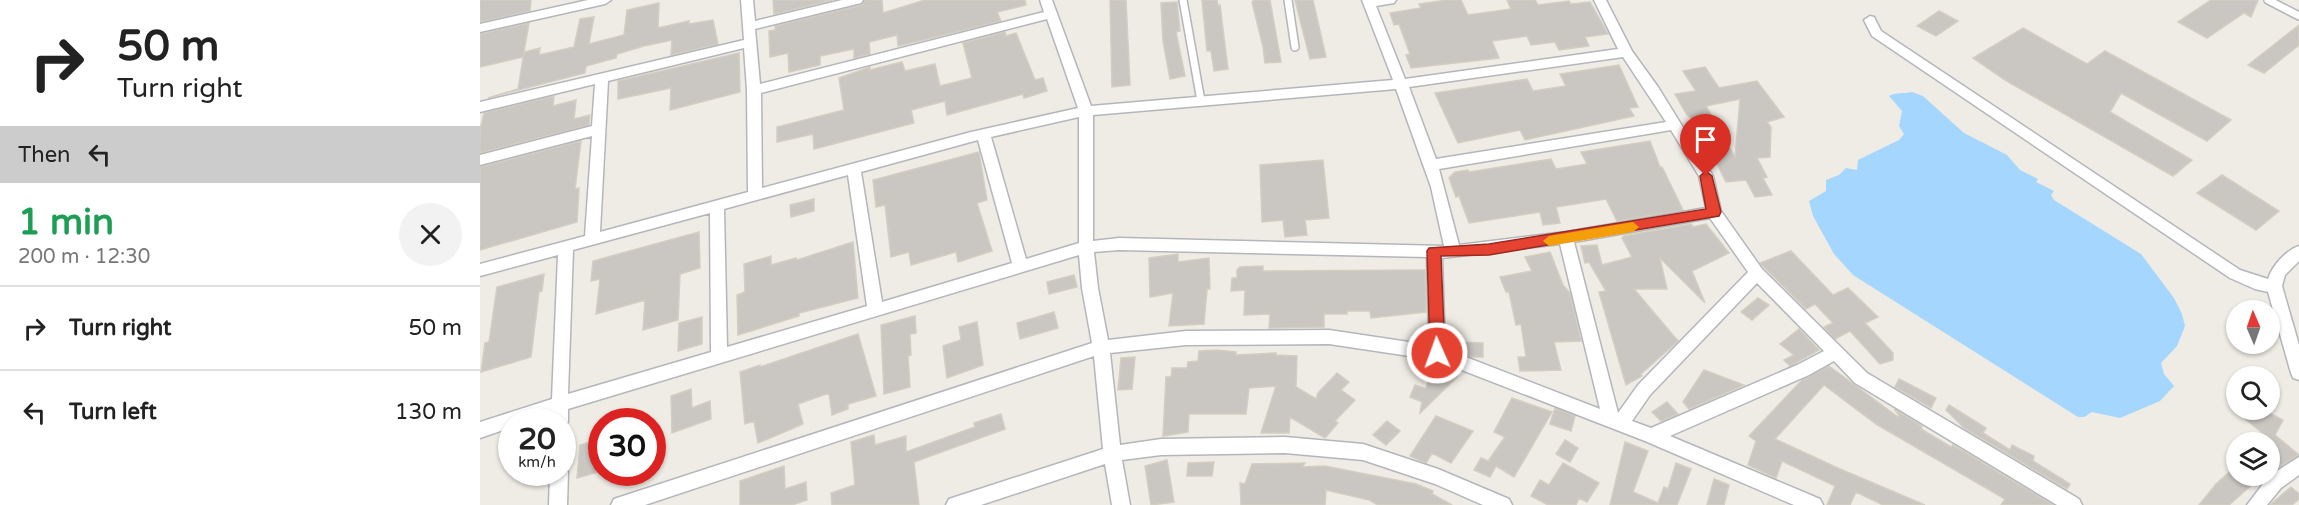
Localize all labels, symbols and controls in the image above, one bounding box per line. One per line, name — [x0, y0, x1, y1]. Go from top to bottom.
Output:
text: 50 m — [117, 21, 219, 72]
icon: right — [18, 24, 96, 102]
text: Turn right — [117, 72, 243, 105]
pin — [1680, 114, 1731, 176]
icon: arrive — [1689, 123, 1722, 156]
icon: left — [83, 138, 116, 171]
text: Then — [18, 142, 71, 168]
text: 1 min — [18, 201, 114, 244]
button: close — [399, 203, 462, 266]
text: 200 m · 12:30 — [18, 245, 150, 269]
north arrow — [2226, 300, 2280, 354]
map controls — [2226, 300, 2280, 486]
icon: right — [18, 312, 51, 345]
text: Turn right — [69, 315, 171, 341]
text: 50 m — [408, 315, 462, 341]
position arrow — [1405, 321, 1469, 385]
button: search — [2226, 366, 2280, 420]
icon: left — [18, 396, 51, 429]
text: Turn left — [69, 399, 157, 425]
text: 130 m — [395, 399, 462, 425]
speed limit sign: 30 — [588, 408, 666, 486]
text: 20 — [518, 421, 556, 458]
button: layers — [2226, 432, 2280, 486]
text: km/h — [518, 453, 556, 471]

